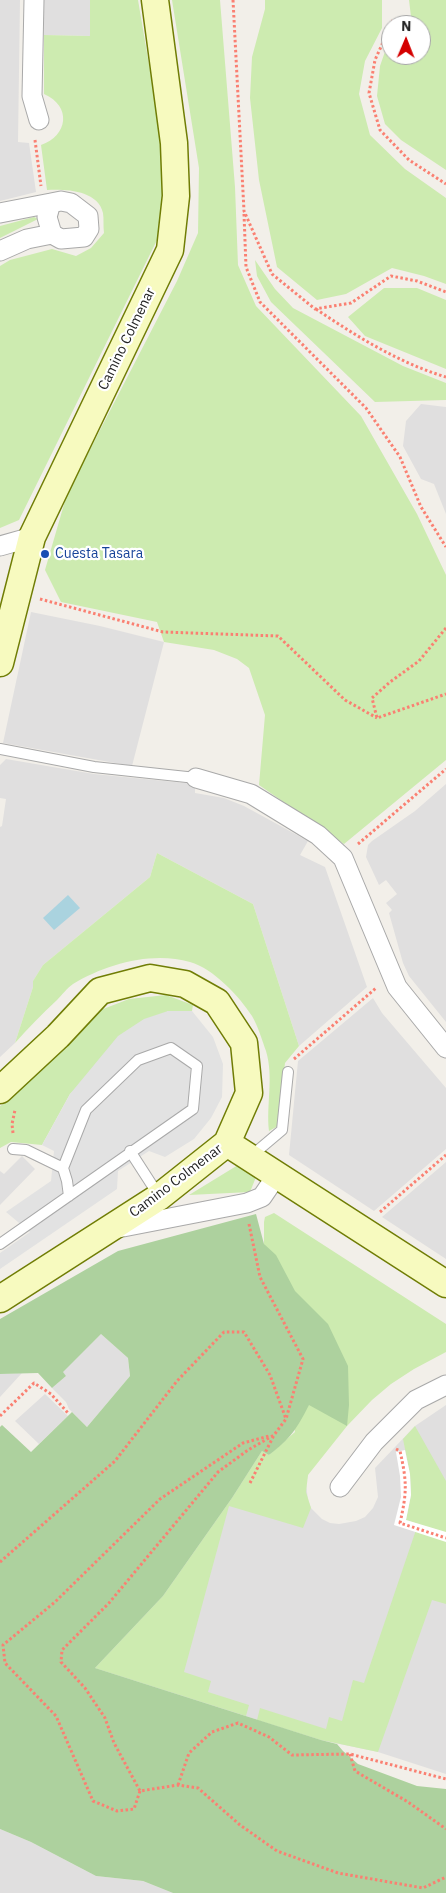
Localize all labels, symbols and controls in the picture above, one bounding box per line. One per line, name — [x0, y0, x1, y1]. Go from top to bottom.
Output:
north arrow — [381, 15, 431, 65]
text: N — [401, 17, 411, 35]
street label: Camino Colmenar — [95, 285, 159, 393]
place label: Cuesta Tasara — [55, 546, 143, 562]
marker: Cuesta Tasara — [39, 548, 51, 560]
street label: Camino Colmenar — [126, 1141, 226, 1221]

